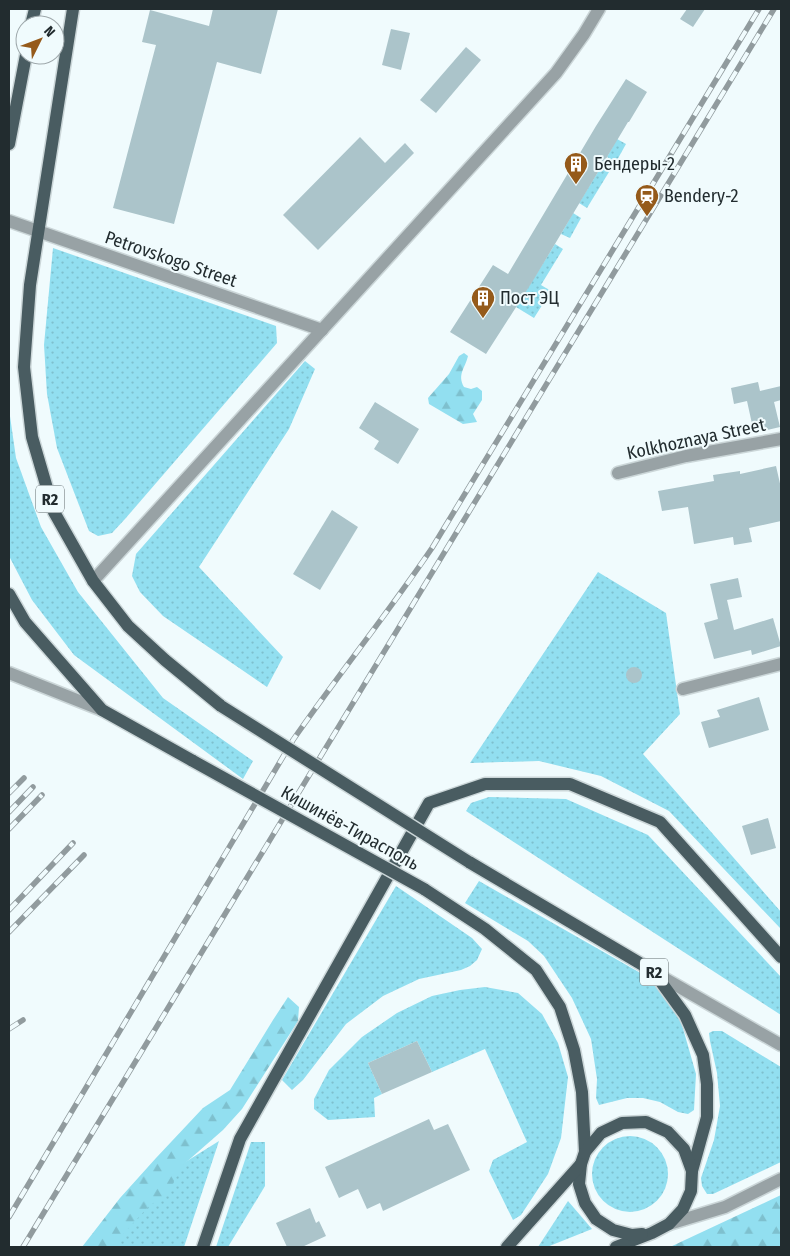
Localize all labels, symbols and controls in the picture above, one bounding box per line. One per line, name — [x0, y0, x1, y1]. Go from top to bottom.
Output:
north arrow — [15, 15, 65, 65]
text: N — [40, 23, 58, 40]
building icon: Бендеры-2 — [563, 151, 589, 185]
place label: Бендеры-2 — [594, 153, 675, 175]
station icon: Bendery-2 — [634, 183, 660, 217]
place label: Bendery-2 — [664, 185, 738, 207]
street label: Petrovskogo Street — [102, 226, 240, 292]
building icon: Пост ЭЦ — [470, 285, 496, 319]
place label: Пост ЭЦ — [500, 287, 559, 309]
street label: Kolkhoznaya Street — [625, 414, 767, 464]
road number: R2 — [36, 486, 64, 512]
street label: Кишинёв-Тирасполь — [277, 781, 423, 875]
road number: R2 — [640, 959, 668, 986]

